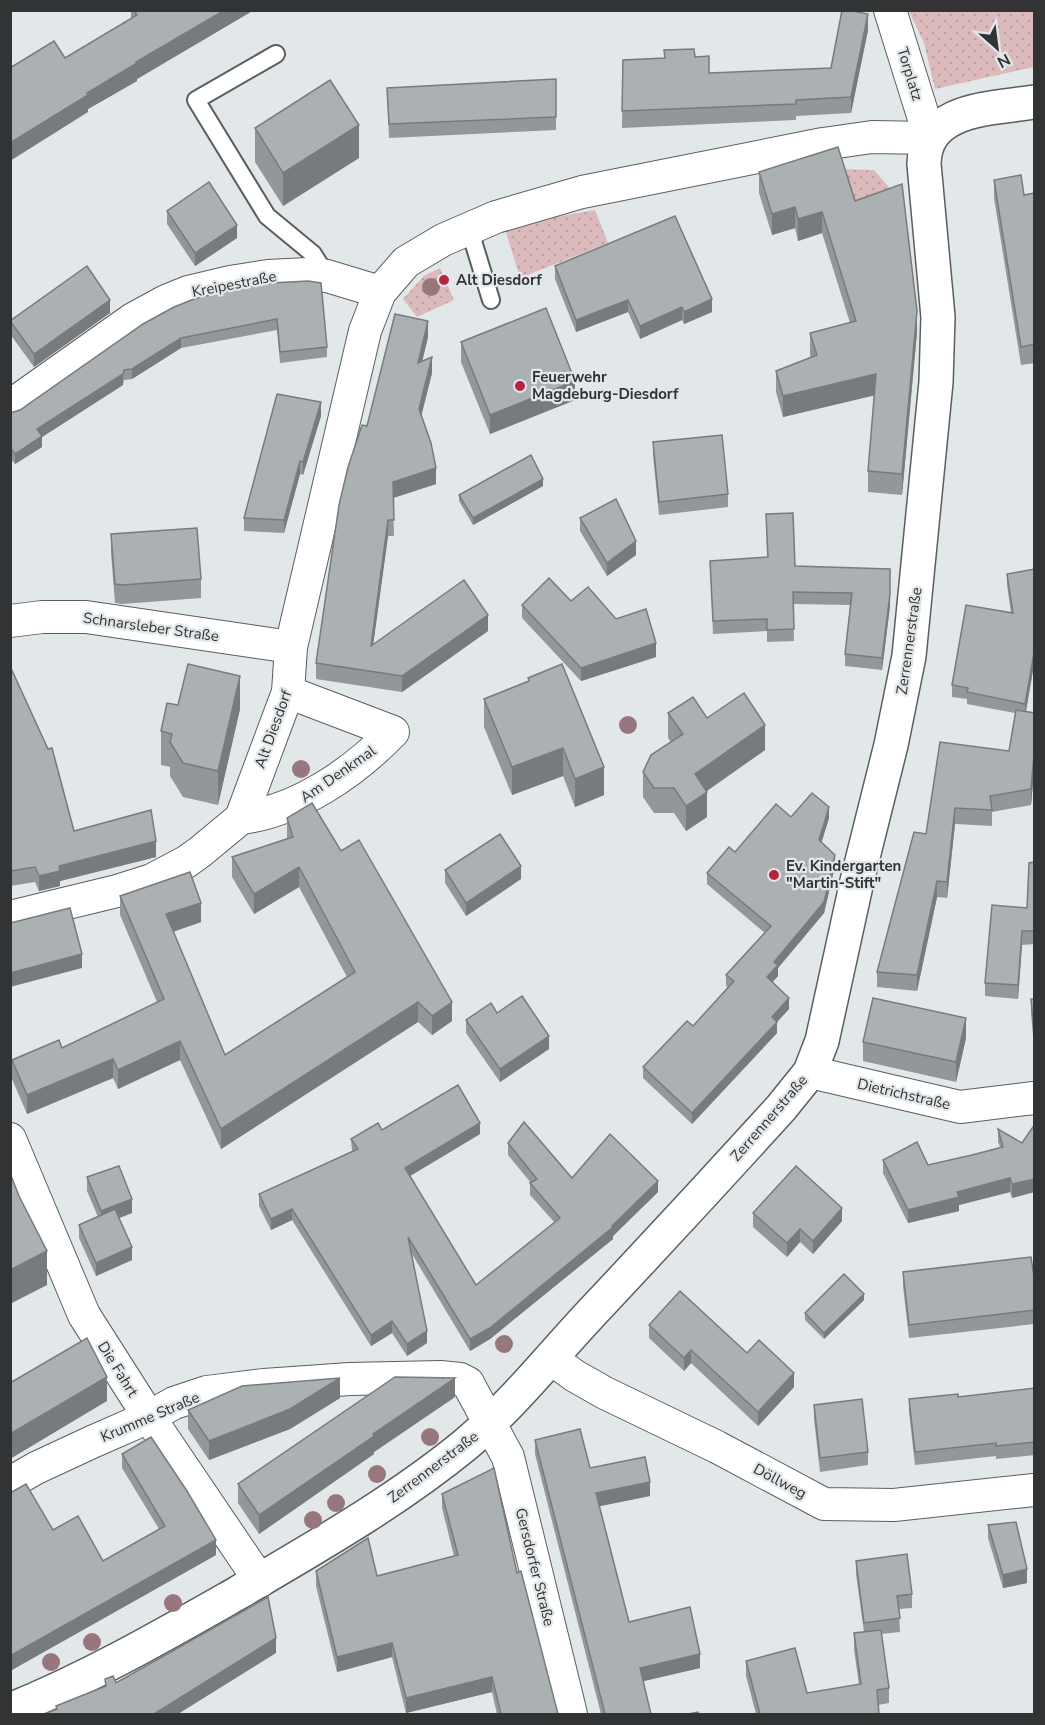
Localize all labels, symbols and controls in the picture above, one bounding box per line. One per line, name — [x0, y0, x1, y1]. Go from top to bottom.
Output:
north arrow — [967, 18, 1027, 78]
street label: Torplatz — [892, 45, 928, 103]
text: N — [993, 48, 1014, 73]
street label: Kreipestraße — [190, 266, 278, 302]
place label: Alt Diesdorf — [456, 270, 542, 290]
marker: Alt Diesdorf — [437, 273, 451, 287]
place label: Feuerwehr Magdeburg-Diesdorf — [532, 367, 679, 404]
marker: Feuerwehr Magdeburg-Diesdorf — [513, 379, 527, 393]
street label: Zerrennerstraße — [892, 586, 926, 696]
street label: Schnarsleber Straße — [82, 608, 220, 646]
street label: Alt Diesdorf — [250, 686, 297, 771]
street label: Am Denkmal — [296, 740, 380, 807]
place label: Ev. Kindergarten "Martin-Stift" — [786, 856, 901, 893]
marker: Ev. Kindergarten "Martin-Stift" — [767, 868, 781, 882]
street label: Zerrennerstraße — [726, 1071, 812, 1165]
street label: Dietrichstraße — [855, 1074, 953, 1114]
street label: Die Fahrt — [93, 1337, 143, 1401]
street label: Krumme Straße — [98, 1387, 203, 1447]
street label: Zerrennerstraße — [384, 1426, 482, 1508]
street label: Döllweg — [750, 1459, 810, 1503]
street label: Gersdorfer Straße — [511, 1506, 559, 1628]

